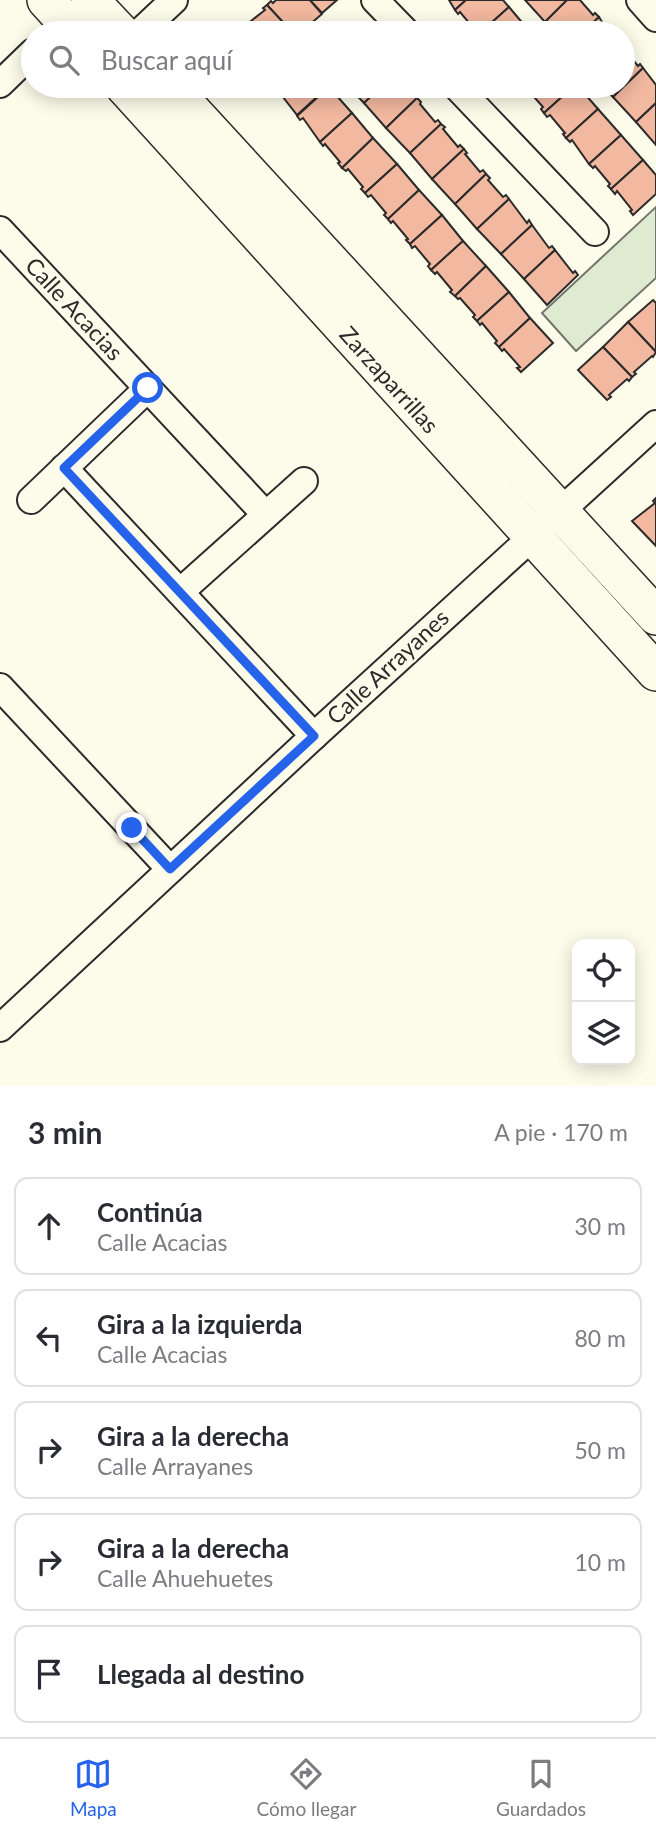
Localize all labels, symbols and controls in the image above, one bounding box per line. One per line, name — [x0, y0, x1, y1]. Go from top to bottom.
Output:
search box — [21, 21, 635, 98]
icon: search — [45, 41, 83, 79]
text: Buscar aquí — [101, 44, 232, 76]
street label: Calle Acacias — [20, 251, 129, 366]
street label: Zarzaparrillas — [334, 320, 445, 439]
route start — [132, 372, 163, 403]
street label: Calle Arrayanes — [321, 603, 454, 730]
route end — [116, 812, 147, 843]
map controls — [572, 939, 635, 1065]
button: locate — [572, 939, 635, 1002]
button: layers — [572, 1002, 635, 1065]
text: 3 min — [28, 1114, 102, 1150]
text: A pie · 170 m — [494, 1118, 628, 1146]
text: Continúa — [97, 1196, 203, 1228]
icon: ahead — [30, 1207, 68, 1245]
text: 30 m — [575, 1212, 626, 1240]
text: Calle Acacias — [97, 1228, 227, 1256]
text: Gira a la izquierda — [97, 1308, 303, 1340]
icon: left — [30, 1319, 68, 1357]
text: 80 m — [575, 1324, 626, 1352]
text: Calle Acacias — [97, 1340, 227, 1368]
text: Gira a la derecha — [97, 1420, 289, 1452]
icon: right — [30, 1431, 68, 1469]
text: 50 m — [575, 1436, 626, 1464]
text: Calle Arrayanes — [97, 1452, 253, 1480]
text: Gira a la derecha — [97, 1532, 289, 1564]
icon: right — [30, 1543, 68, 1581]
text: 10 m — [575, 1548, 626, 1576]
text: Calle Ahuehuetes — [97, 1564, 273, 1592]
icon: arrive — [30, 1655, 68, 1693]
text: Llegada al destino — [97, 1658, 304, 1690]
tab: Mapa — [70, 1755, 117, 1820]
tab: Cómo llegar — [257, 1755, 356, 1820]
tab: Guardados — [496, 1755, 586, 1820]

